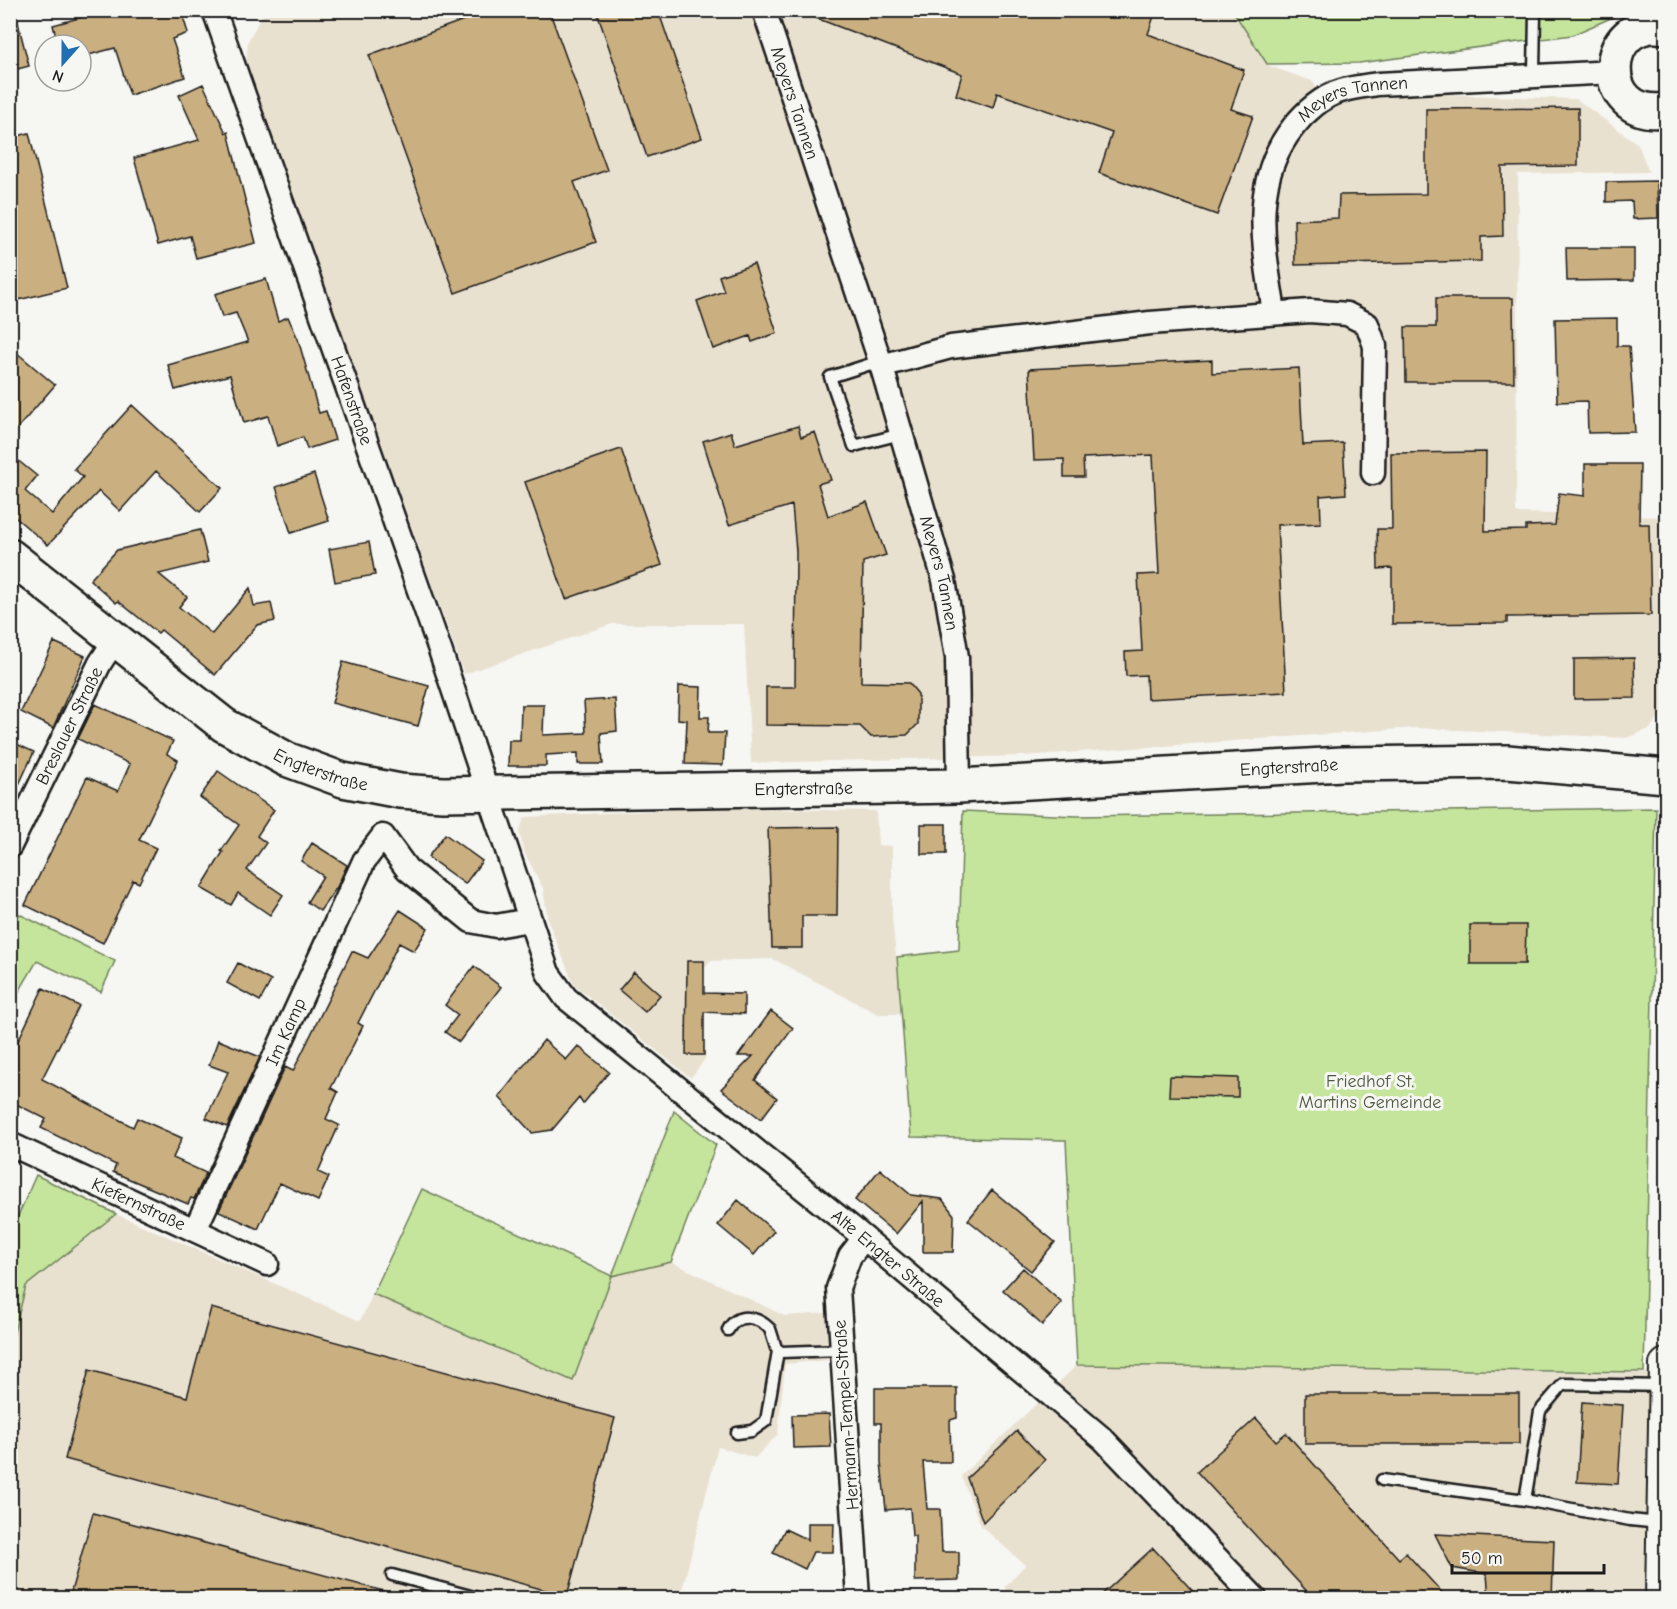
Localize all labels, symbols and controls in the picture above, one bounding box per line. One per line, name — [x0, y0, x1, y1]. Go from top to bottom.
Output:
north arrow — [33, 33, 93, 93]
street label: Meyers Tannen — [766, 44, 823, 162]
text: N — [50, 66, 66, 86]
street label: Meyers Tannen — [1293, 72, 1409, 126]
street label: Hafenstraße — [326, 353, 377, 448]
street label: Meyers Tannen — [915, 513, 962, 632]
street label: Breslauer Straße — [32, 664, 107, 788]
street label: Engterstraße — [270, 744, 370, 796]
street label: Engterstraße — [1239, 754, 1339, 781]
street label: Engterstraße — [754, 778, 853, 800]
street label: Im Kamp — [262, 995, 311, 1069]
park label: Friedhof St. Martins Gemeinde — [1299, 1071, 1441, 1113]
street label: Kiefernstraße — [88, 1174, 189, 1235]
street label: Alte Engter Straße — [827, 1205, 948, 1312]
street label: Hermann-Tempel-Straße — [829, 1319, 864, 1511]
scale bar — [1452, 1537, 1604, 1575]
text: 50 m — [1461, 1548, 1503, 1569]

